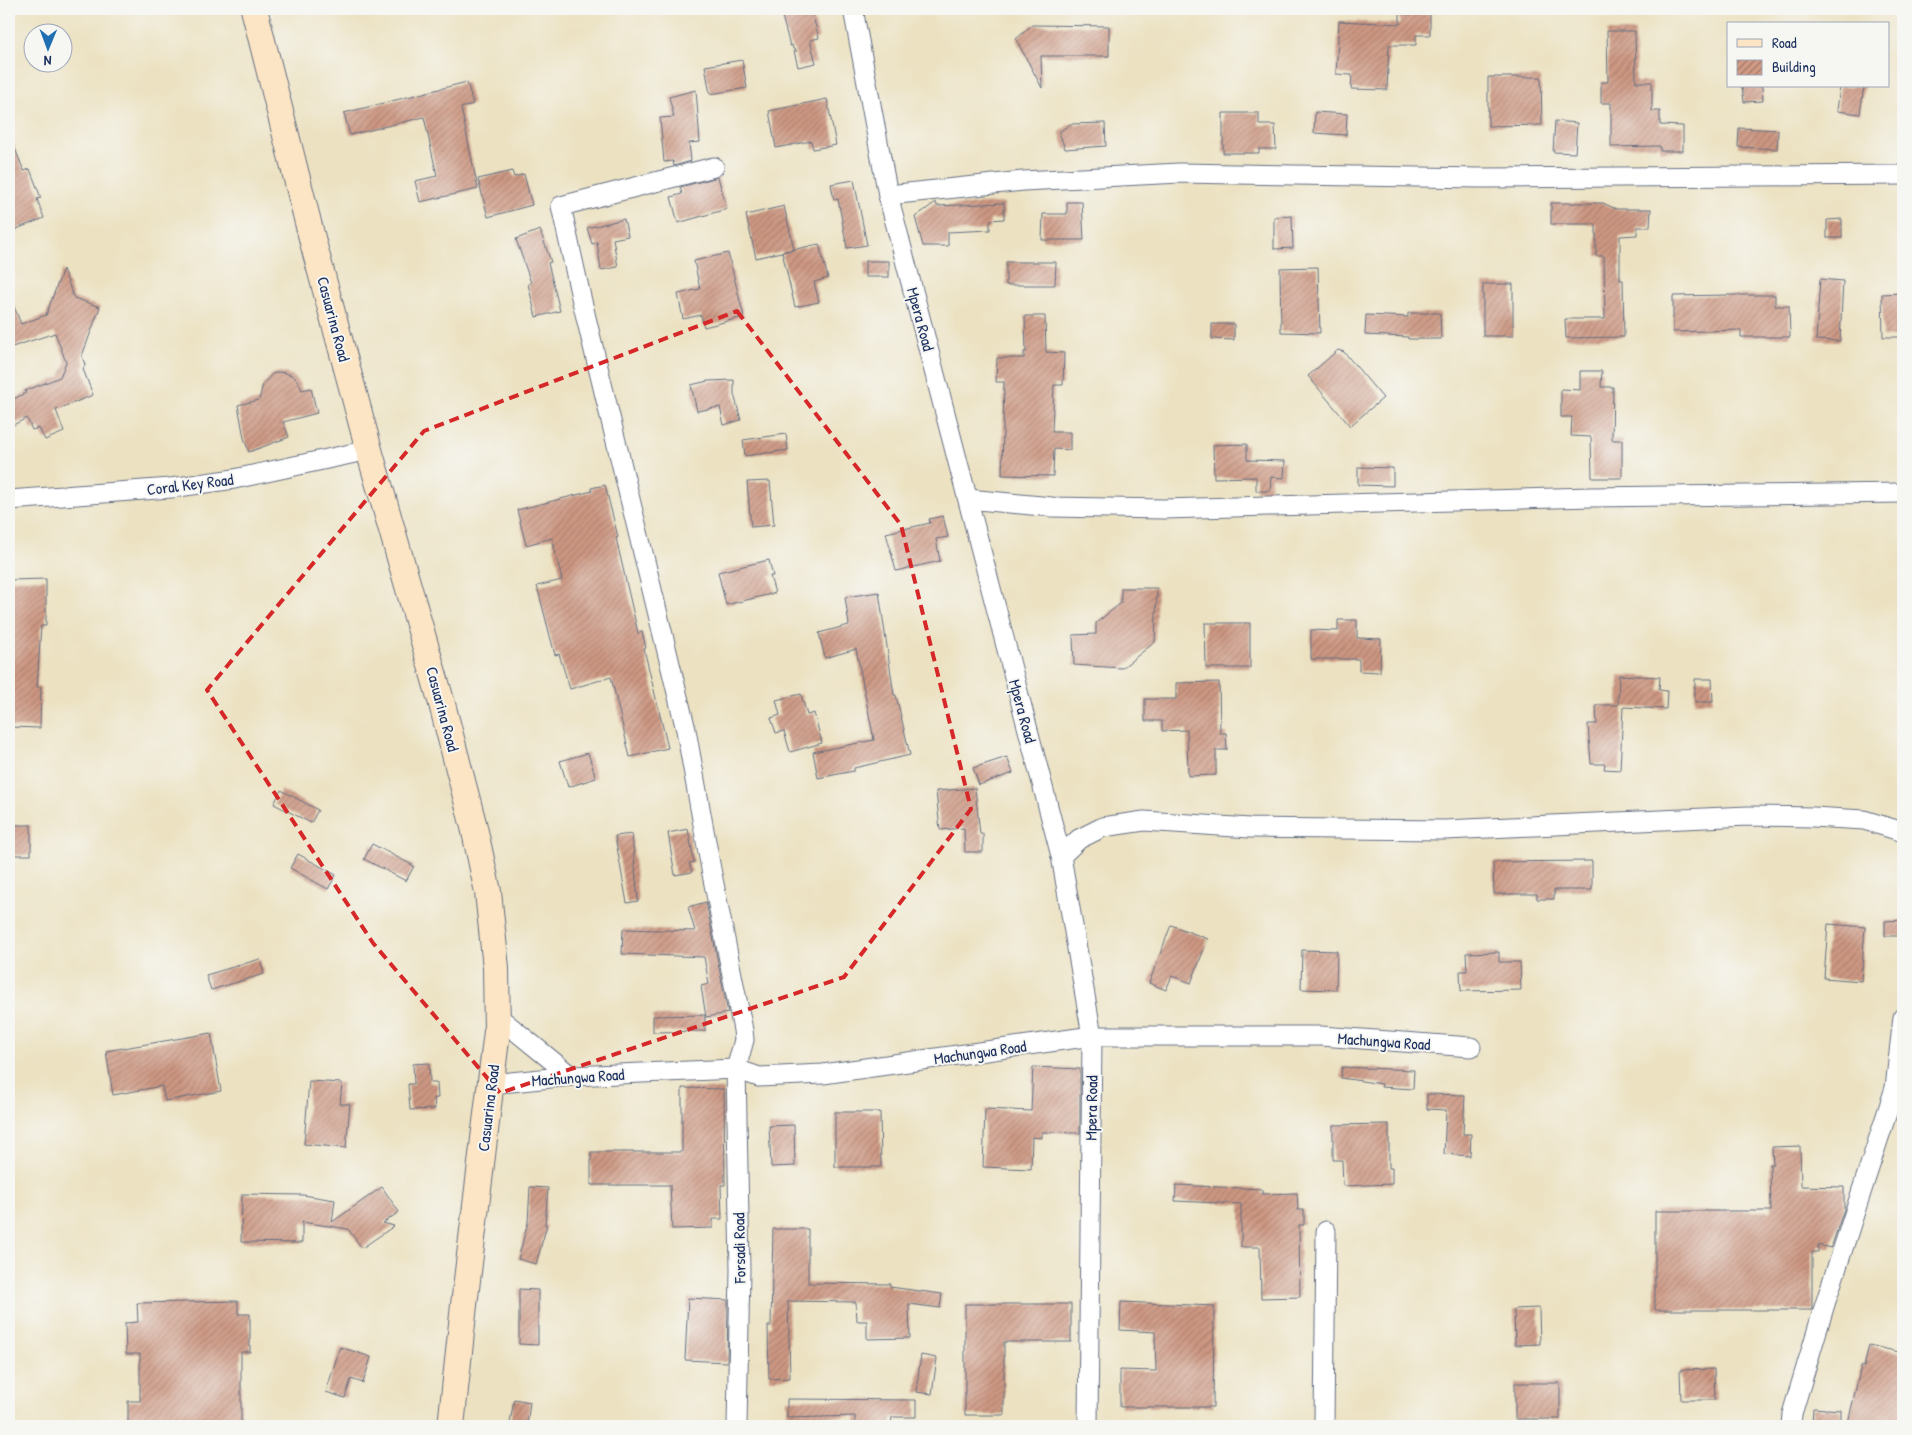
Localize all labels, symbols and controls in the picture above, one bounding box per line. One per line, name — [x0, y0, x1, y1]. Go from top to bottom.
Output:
north arrow — [22, 22, 72, 72]
legend — [1727, 22, 1890, 88]
text: Road — [1772, 32, 1797, 53]
text: N — [43, 52, 52, 71]
text: Building — [1772, 56, 1816, 77]
street label: Casuarina Road — [312, 274, 356, 364]
street label: Mpera Road — [902, 285, 940, 353]
street label: Coral Key Road — [145, 468, 235, 500]
street label: Casuarina Road — [421, 664, 465, 754]
street label: Mpera Road — [1004, 677, 1042, 745]
street label: Machungwa Road — [1337, 1027, 1431, 1055]
street label: Machungwa Road — [932, 1035, 1028, 1069]
street label: Casuarina Road — [472, 1063, 504, 1153]
street label: Machungwa Road — [531, 1063, 625, 1091]
street label: Mpera Road — [1079, 1075, 1103, 1141]
street label: Forsadi Road — [727, 1212, 751, 1285]

